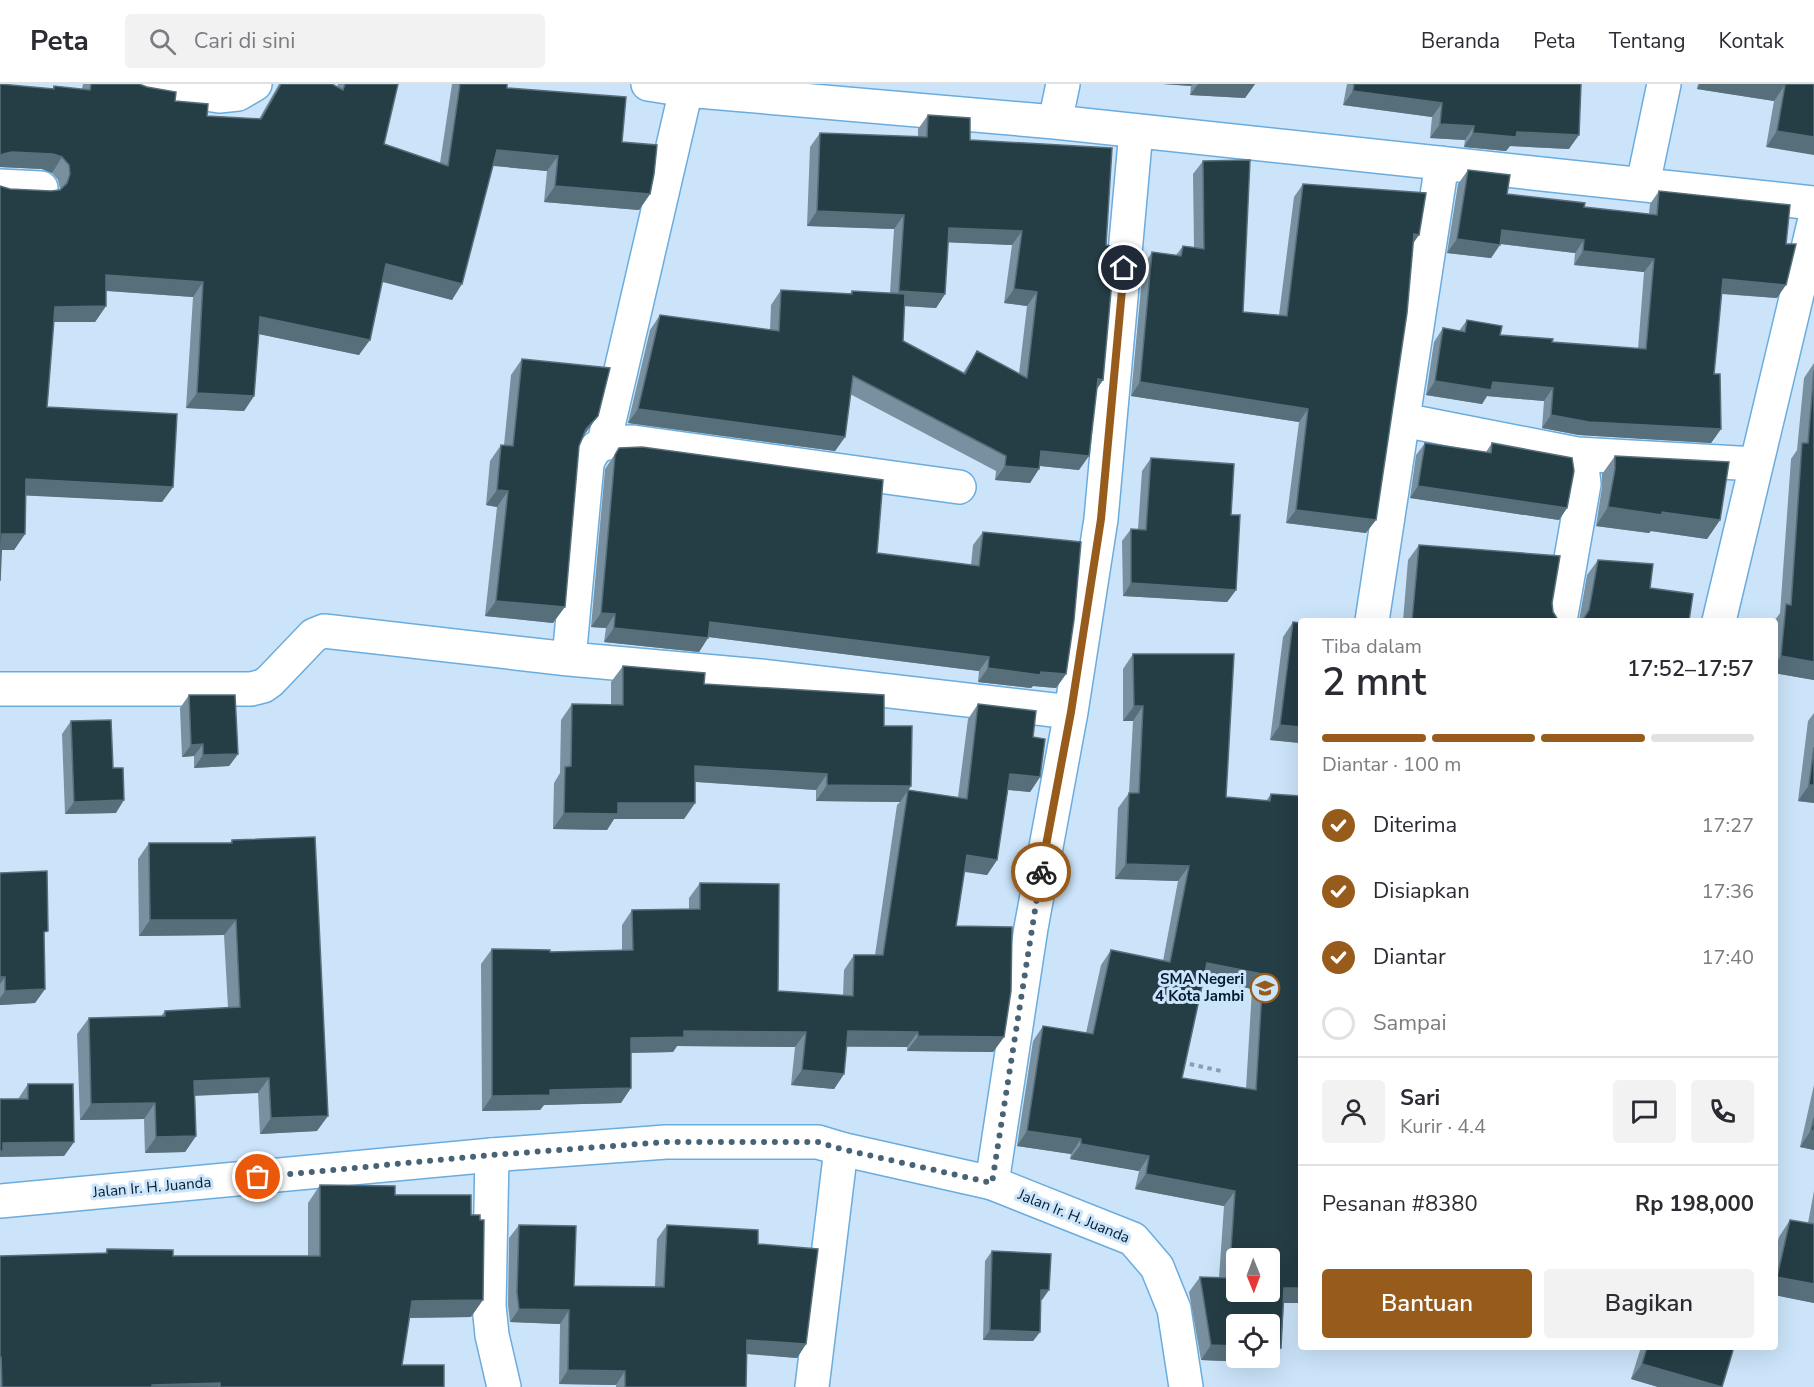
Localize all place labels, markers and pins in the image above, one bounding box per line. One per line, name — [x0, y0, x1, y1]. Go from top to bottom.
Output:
pin — [1098, 242, 1149, 293]
place label: SMA Negeri 4 Kota Jambi — [1155, 969, 1244, 1006]
school or university icon: SMA Negeri 4 Kota Jambi — [1249, 972, 1281, 1004]
pin — [232, 1151, 283, 1202]

